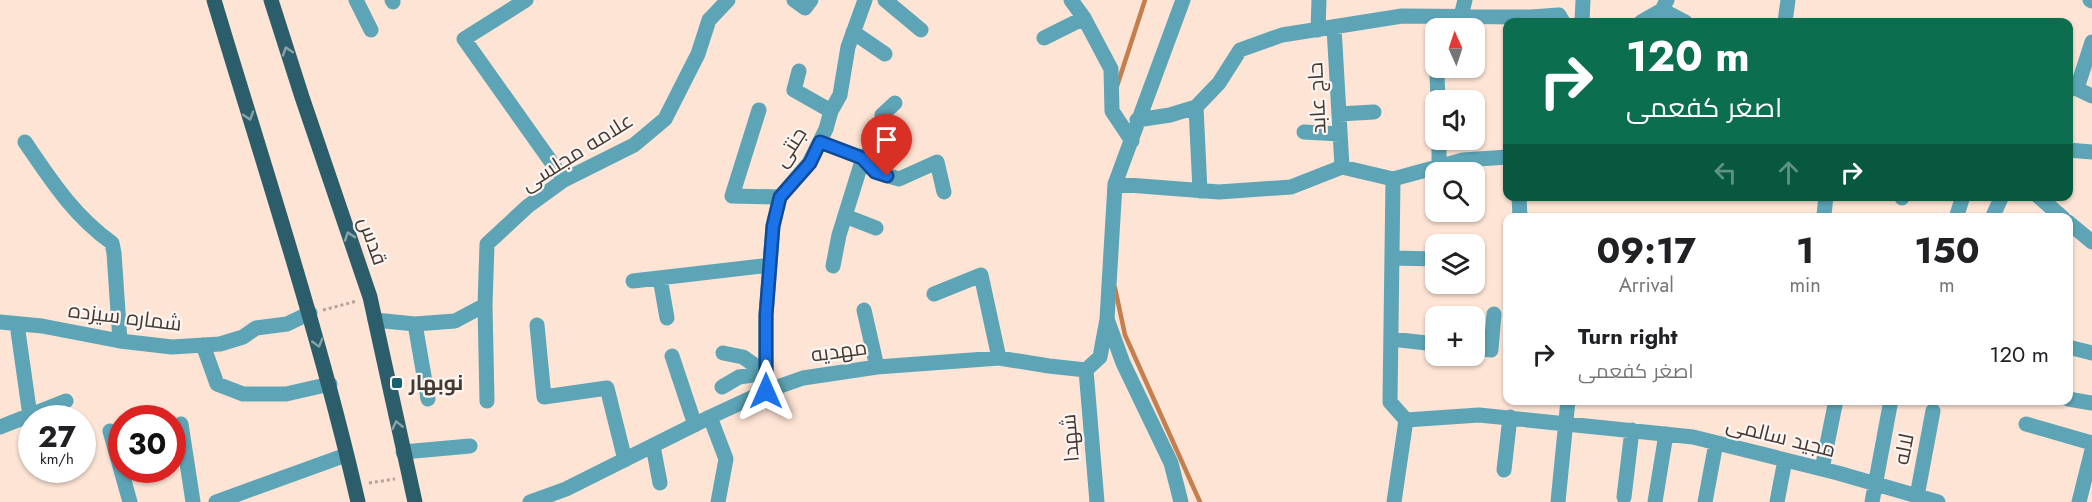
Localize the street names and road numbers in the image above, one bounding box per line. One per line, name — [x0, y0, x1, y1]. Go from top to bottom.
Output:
street label: حاج عابد — [1300, 61, 1334, 135]
street label: علامه مجلسی — [515, 105, 639, 199]
street label: جنتی — [766, 121, 814, 173]
street label: قدس — [351, 213, 395, 269]
street label: شماره سیزده — [67, 295, 183, 339]
street label: مهدیه — [809, 332, 869, 370]
street label: مجید سالمی — [1723, 409, 1839, 465]
street label: شهدا — [1053, 413, 1087, 463]
street label: لاله — [1886, 431, 1922, 467]

